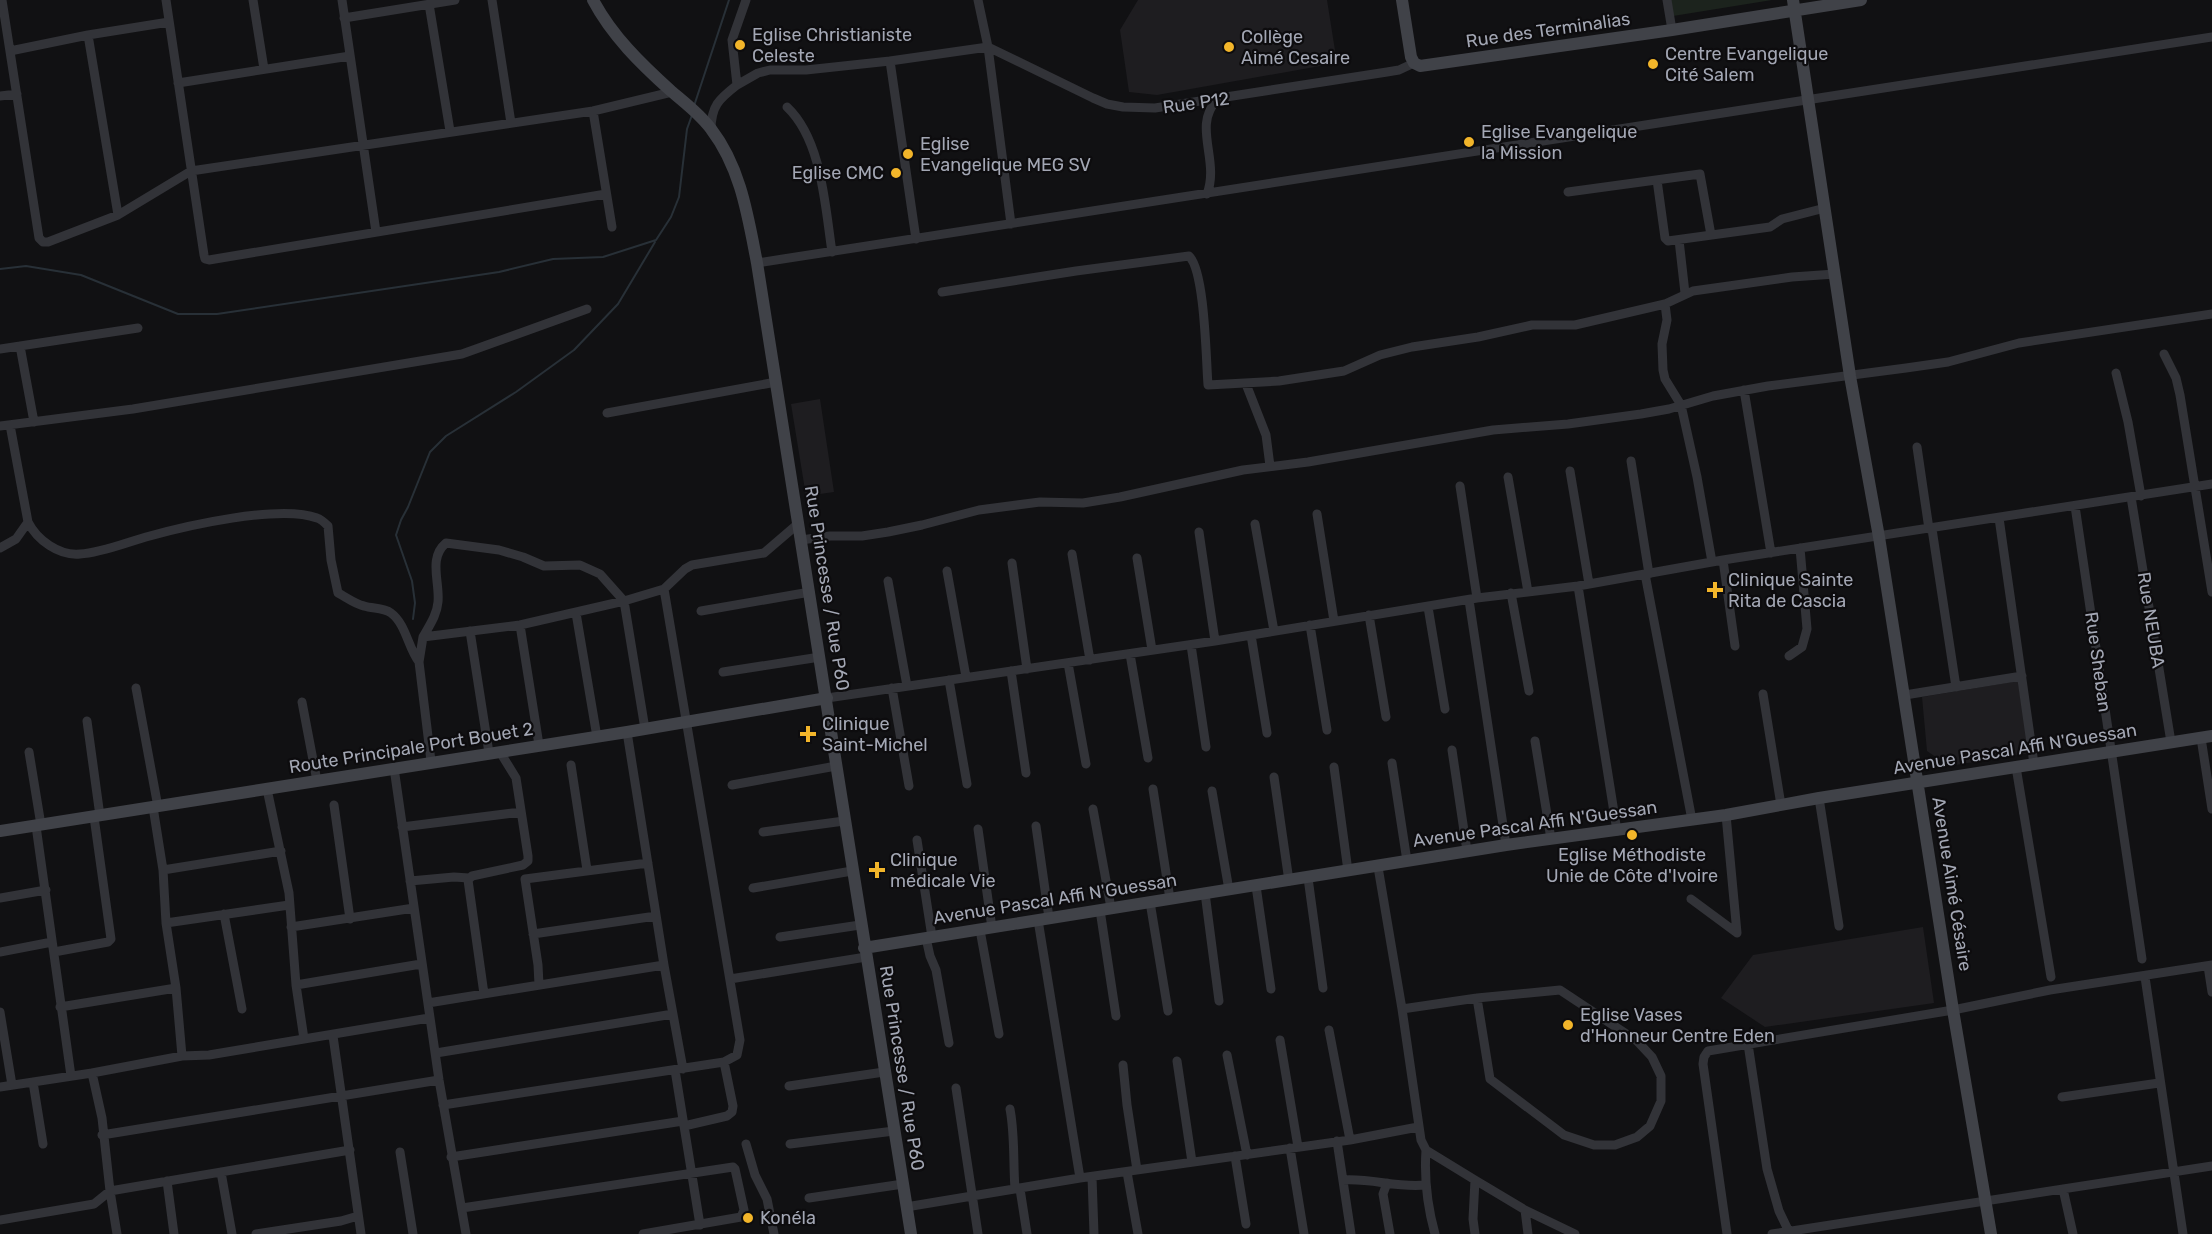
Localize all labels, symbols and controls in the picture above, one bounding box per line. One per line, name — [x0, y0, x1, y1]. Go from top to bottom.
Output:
street label: Rue des Terminalias — [1464, 8, 1632, 52]
place label: Eglise Christianiste Celeste — [752, 24, 912, 67]
place label: Collège Aimé Cesaire — [1241, 26, 1350, 69]
marker: Eglise Christianiste Celeste — [733, 38, 747, 52]
marker: Collège Aimé Cesaire — [1222, 40, 1236, 54]
place label: Centre Evangelique Cité Salem — [1665, 43, 1828, 86]
marker: Centre Evangelique Cité Salem — [1646, 57, 1660, 71]
street label: Rue P12 — [1161, 87, 1231, 119]
place label: Eglise Evangelique la Mission — [1481, 121, 1637, 164]
place label: Eglise Evangelique MEG SV — [920, 133, 1091, 176]
marker: Eglise Evangelique la Mission — [1462, 135, 1476, 149]
marker: Eglise Evangelique MEG SV — [901, 147, 915, 161]
place label: Eglise CMC — [792, 162, 884, 184]
marker: Eglise CMC — [889, 166, 903, 180]
street label: Rue Princesse / Rue P60 — [800, 484, 854, 692]
place label: Clinique Sainte Rita de Cascia — [1728, 569, 1853, 612]
street label: Rue NEUBA — [2133, 570, 2169, 670]
marker: Clinique Sainte Rita de Cascia — [1706, 581, 1724, 599]
street label: Rue Sheban — [2080, 610, 2116, 714]
place label: Clinique Saint-Michel — [822, 713, 928, 756]
street label: Route Principale Port Bouet 2 — [287, 718, 535, 778]
street label: Avenue Pascal Affi N'Guessan — [1892, 719, 2138, 779]
marker: Clinique Saint-Michel — [799, 725, 817, 743]
street label: Avenue Aimé Césaire — [1927, 795, 1977, 973]
street label: Avenue Pascal Affi N'Guessan — [1411, 796, 1659, 852]
marker: Eglise Méthodiste Unie de Côte d'Ivoire — [1625, 828, 1639, 842]
place label: Eglise Méthodiste Unie de Côte d'Ivoire — [1546, 844, 1718, 887]
place label: Clinique médicale Vie — [890, 849, 996, 892]
marker: Clinique médicale Vie — [868, 861, 886, 879]
street label: Avenue Pascal Affi N'Guessan — [932, 869, 1178, 929]
street label: Rue Princesse / Rue P60 — [875, 964, 929, 1172]
place label: Eglise Vases d'Honneur Centre Eden — [1580, 1004, 1775, 1047]
marker: Eglise Vases d'Honneur Centre Eden — [1561, 1018, 1575, 1032]
place label: Konéla — [760, 1207, 816, 1229]
marker: Konéla — [741, 1211, 755, 1225]

